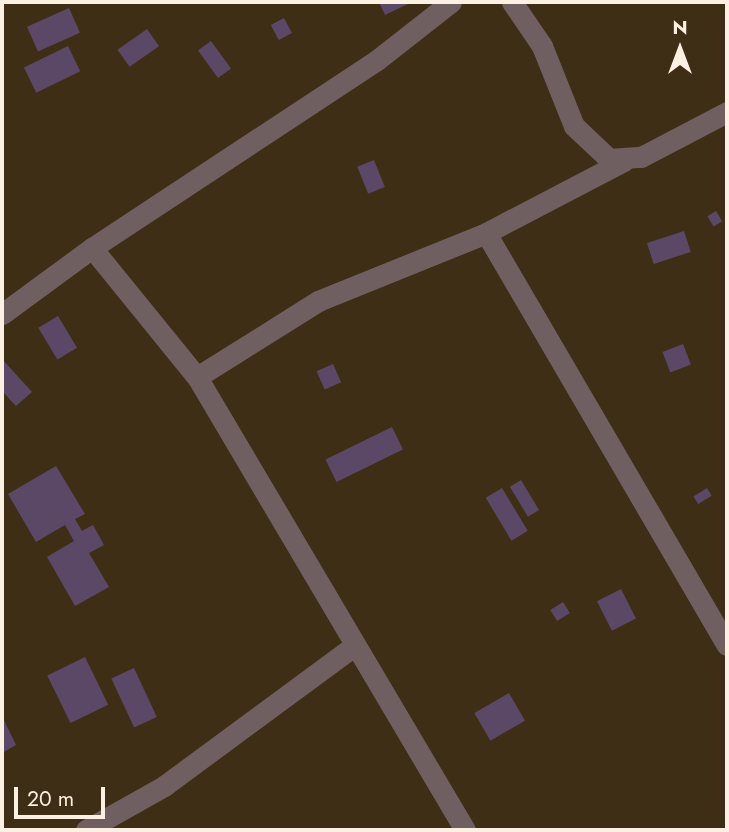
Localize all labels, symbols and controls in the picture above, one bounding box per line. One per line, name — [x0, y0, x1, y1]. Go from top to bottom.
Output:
north arrow — [645, 14, 715, 84]
text: N — [672, 14, 688, 41]
scale bar — [18, 772, 108, 816]
text: 20 m — [27, 784, 74, 814]

